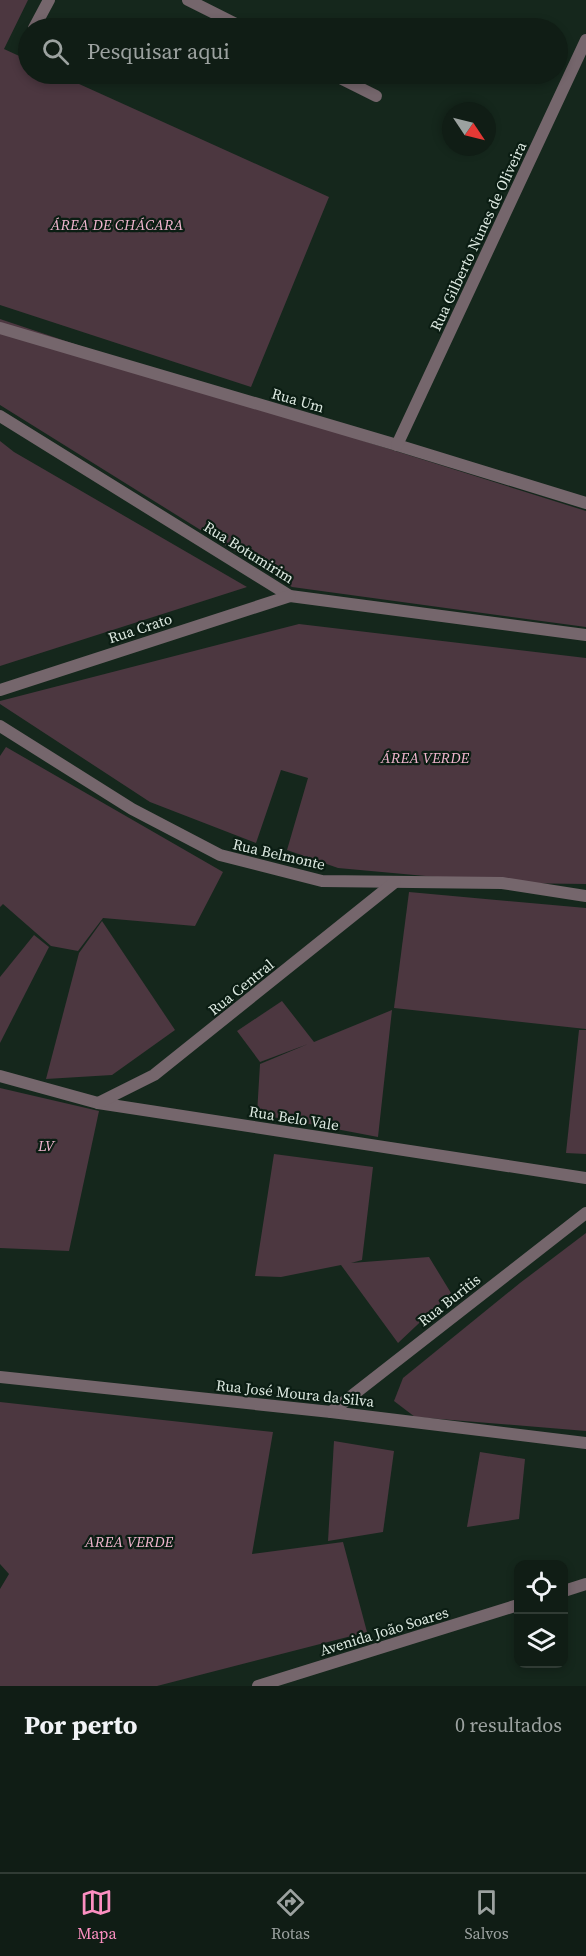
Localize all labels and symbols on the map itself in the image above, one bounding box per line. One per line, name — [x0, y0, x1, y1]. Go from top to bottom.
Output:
north arrow — [442, 102, 496, 156]
street label: Rua Gilberto Nunes de Oliveira — [425, 138, 531, 334]
park label: ÁREA DE CHÁCARA — [49, 214, 184, 235]
street label: Rua Um — [269, 383, 327, 418]
street label: Rua Botumirim — [200, 516, 299, 588]
street label: Rua Crato — [105, 608, 175, 648]
park label: ÁREA VERDE — [380, 747, 469, 768]
street label: Rua Belmonte — [231, 833, 328, 875]
street label: Rua Central — [204, 954, 279, 1020]
street label: Rua Belo Vale — [248, 1101, 341, 1136]
park label: LV — [37, 1135, 56, 1156]
street label: Rua Buritis — [413, 1269, 485, 1331]
street label: Rua José Moura da Silva — [215, 1374, 376, 1412]
park label: AREA VERDE — [84, 1531, 173, 1552]
street label: Avenida João Soares — [317, 1601, 451, 1661]

